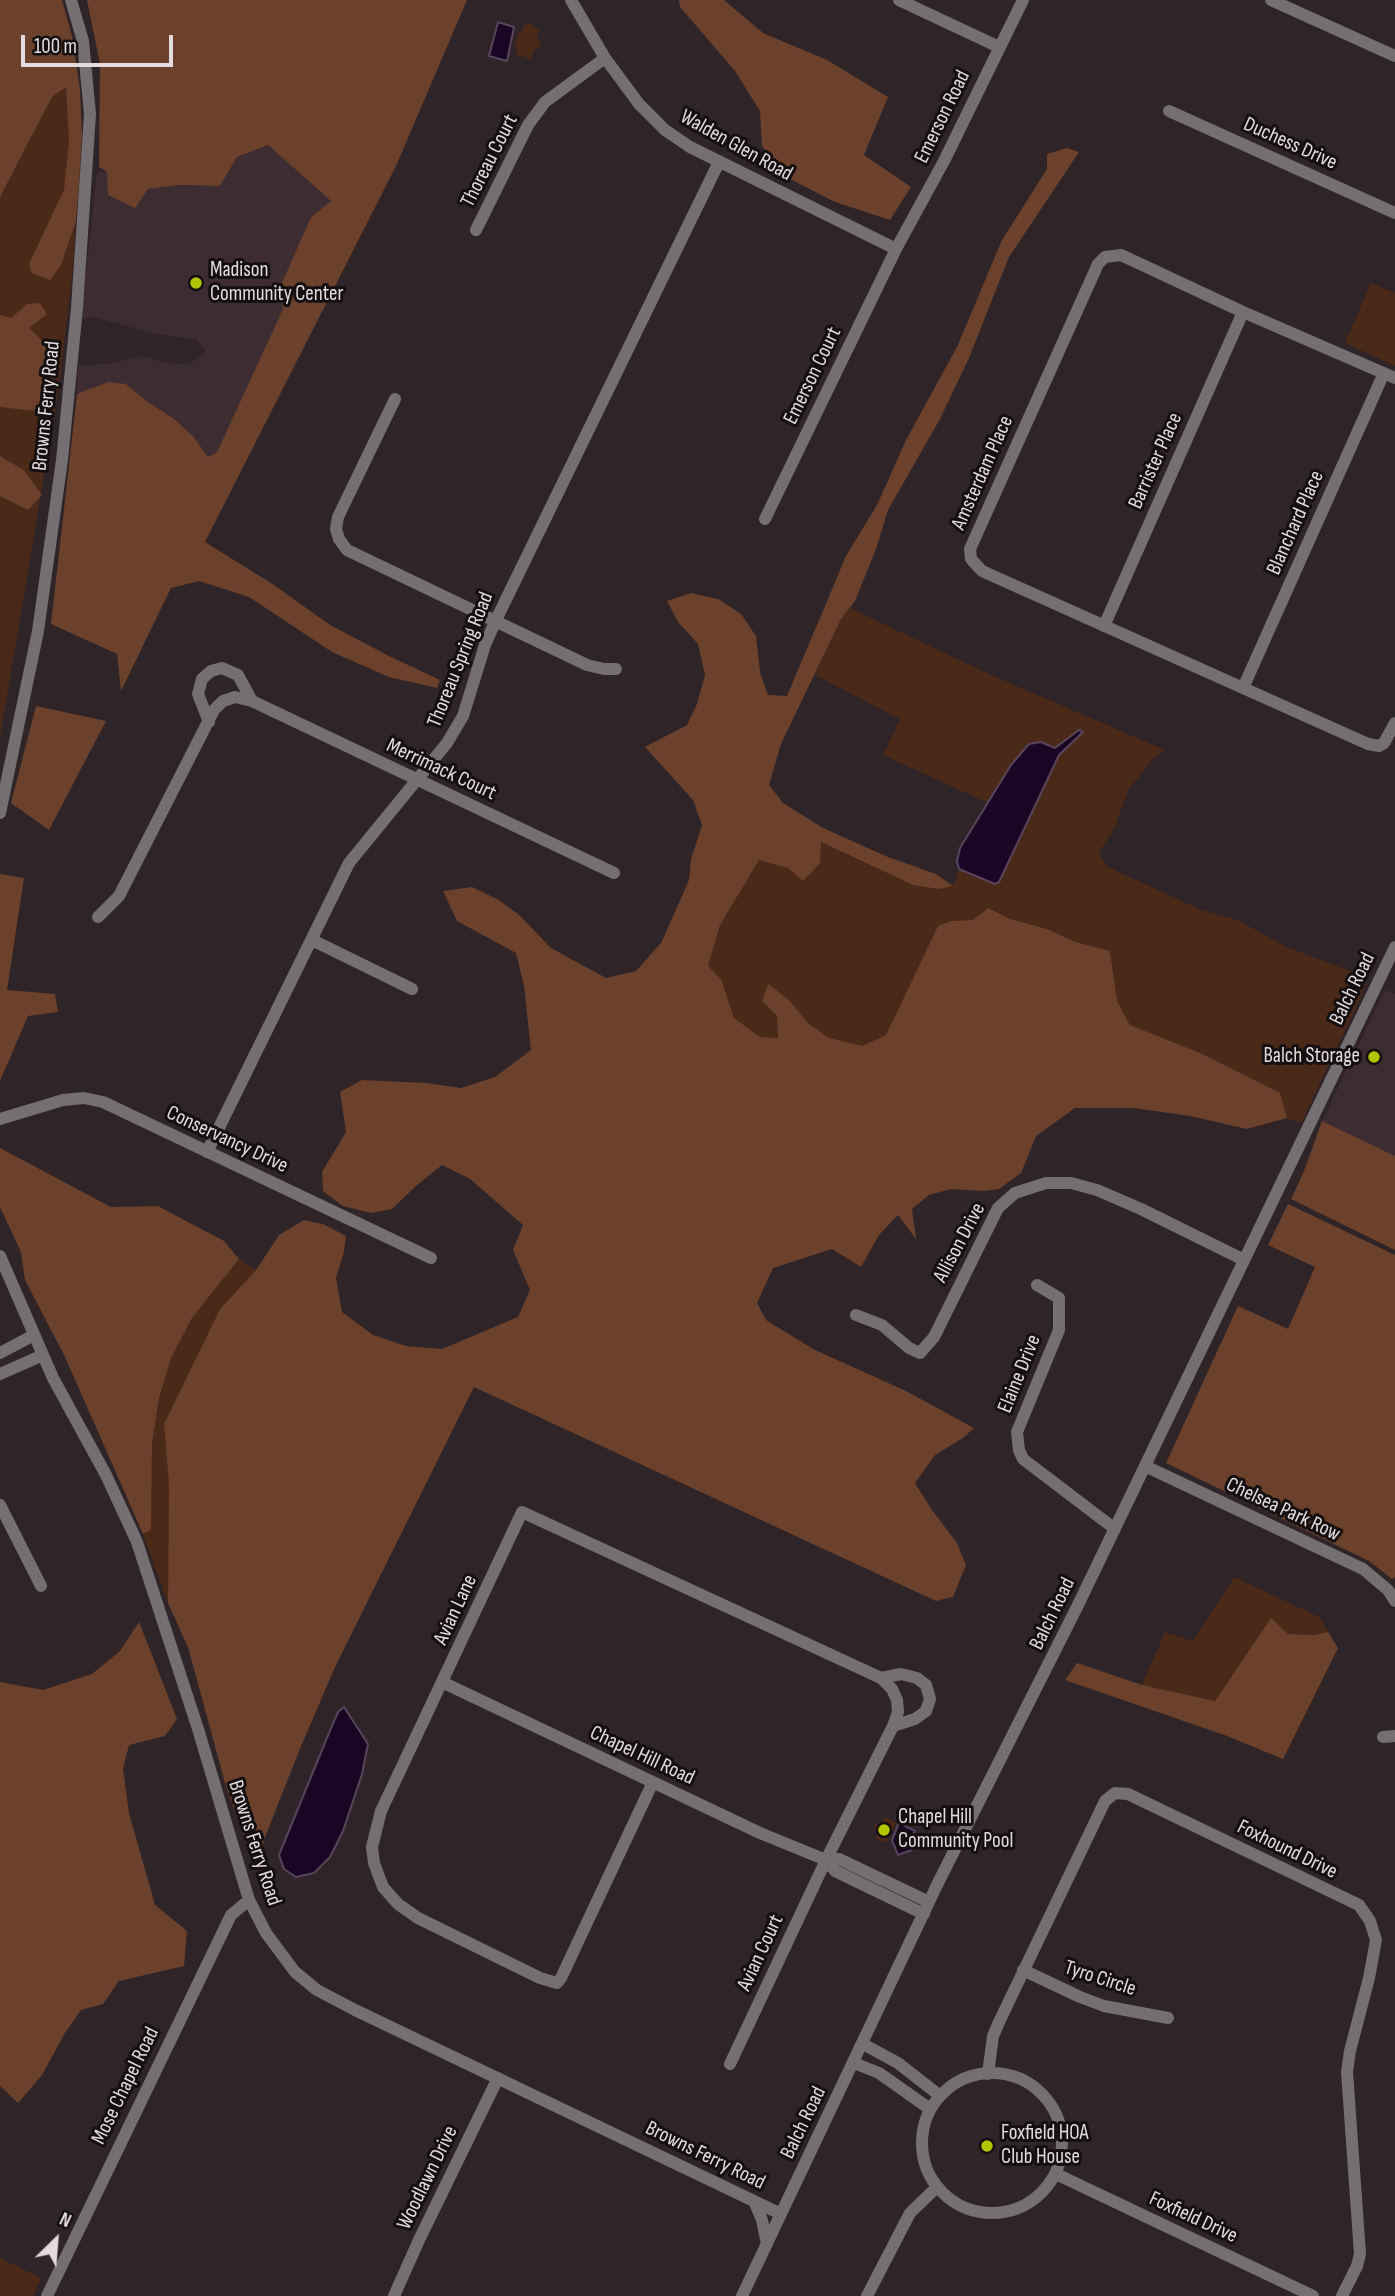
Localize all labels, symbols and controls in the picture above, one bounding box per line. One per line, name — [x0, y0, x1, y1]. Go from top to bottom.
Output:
scale bar — [24, 21, 177, 65]
text: 100 m — [34, 34, 77, 59]
street label: Emerson Road — [910, 67, 976, 167]
street label: Walden Glen Road — [675, 105, 797, 187]
street label: Thoreau Court — [456, 110, 524, 212]
street label: Duchess Drive — [1239, 112, 1341, 176]
place label: Madison Community Center — [210, 258, 344, 308]
marker: Madison Community Center — [188, 275, 204, 291]
street label: Emerson Court — [779, 323, 847, 429]
street label: Browns Ferry Road — [28, 340, 66, 472]
street label: Barrister Place — [1124, 409, 1188, 513]
street label: Amsterdam Place — [947, 412, 1019, 534]
street label: Blanchard Place — [1262, 467, 1330, 579]
street label: Thoreau Spring Road — [422, 589, 500, 731]
street label: Merrimack Court — [382, 734, 500, 806]
street label: Balch Road — [1325, 949, 1381, 1029]
place label: Balch Storage — [1263, 1044, 1360, 1070]
marker: Balch Storage — [1366, 1049, 1382, 1065]
street label: Conservancy Drive — [162, 1101, 292, 1179]
street label: Allison Drive — [929, 1199, 991, 1287]
street label: Elaine Drive — [993, 1331, 1047, 1417]
street label: Chelsea Park Row — [1222, 1473, 1344, 1547]
street label: Avian Lane — [429, 1571, 483, 1649]
street label: Balch Road — [1025, 1574, 1081, 1654]
street label: Chapel Hill Road — [586, 1721, 698, 1791]
street label: Browns Ferry Road — [222, 1777, 286, 1909]
place label: Chapel Hill Community Pool — [898, 1805, 1013, 1855]
street label: Foxhound Drive — [1233, 1815, 1341, 1885]
marker: Chapel Hill Community Pool — [876, 1822, 892, 1838]
street label: Avian Court — [732, 1911, 790, 1995]
street label: Tyro Circle — [1061, 1956, 1139, 2002]
street label: Mose Chapel Road — [87, 2023, 165, 2149]
street label: Balch Road — [776, 2083, 832, 2163]
street label: Browns Ferry Road — [641, 2116, 769, 2196]
place label: Foxfield HOA Club House — [1001, 2121, 1089, 2171]
street label: Woodlawn Drive — [392, 2122, 464, 2234]
marker: Foxfield HOA Club House — [979, 2138, 995, 2154]
street label: Foxfield Drive — [1145, 2187, 1241, 2249]
north arrow — [21, 2205, 91, 2275]
text: N — [56, 2208, 75, 2233]

